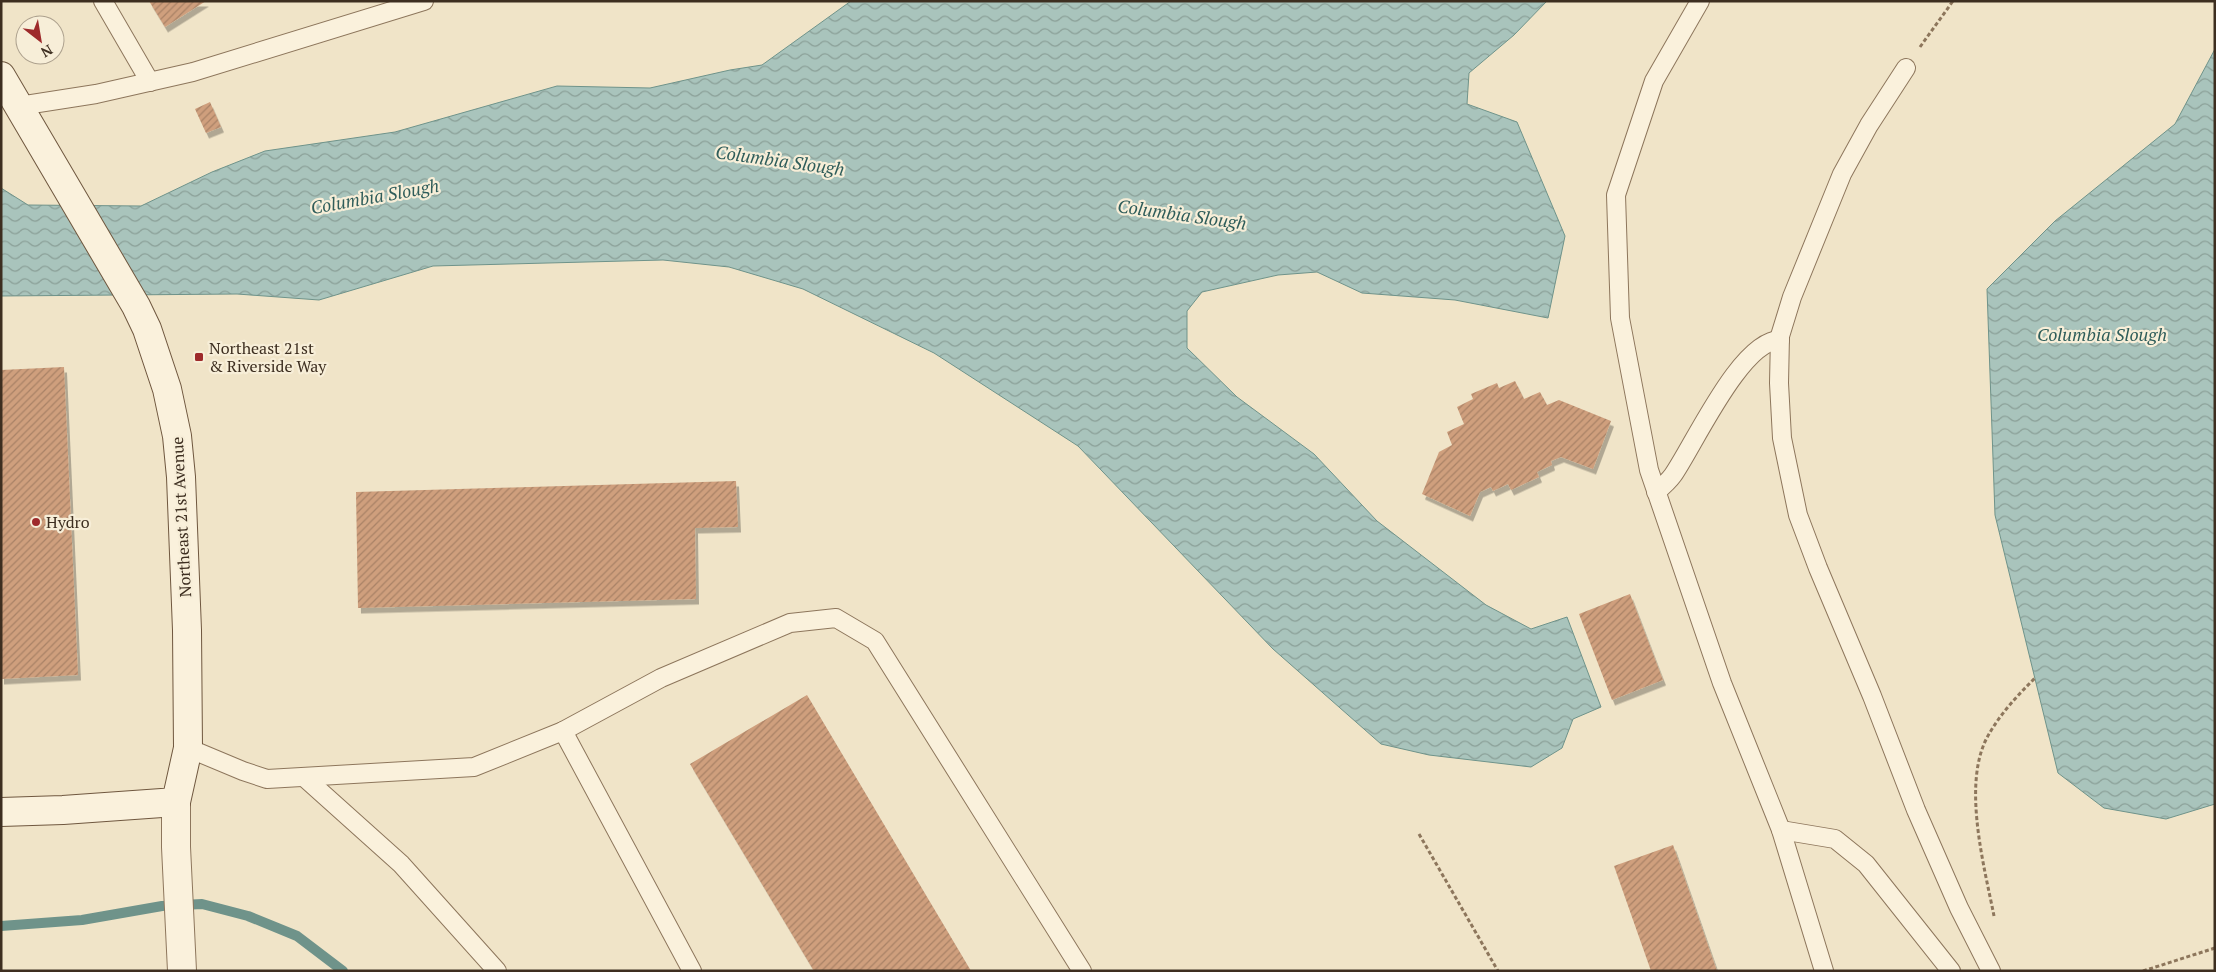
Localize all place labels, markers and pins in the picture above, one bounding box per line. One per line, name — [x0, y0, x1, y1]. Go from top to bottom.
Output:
place label: Northeast 21st & Riverside Way — [209, 337, 327, 377]
marker: Northeast 21st & Riverside Way — [193, 351, 205, 363]
place label: Hydro — [46, 511, 90, 533]
marker: Hydro — [30, 516, 42, 528]

